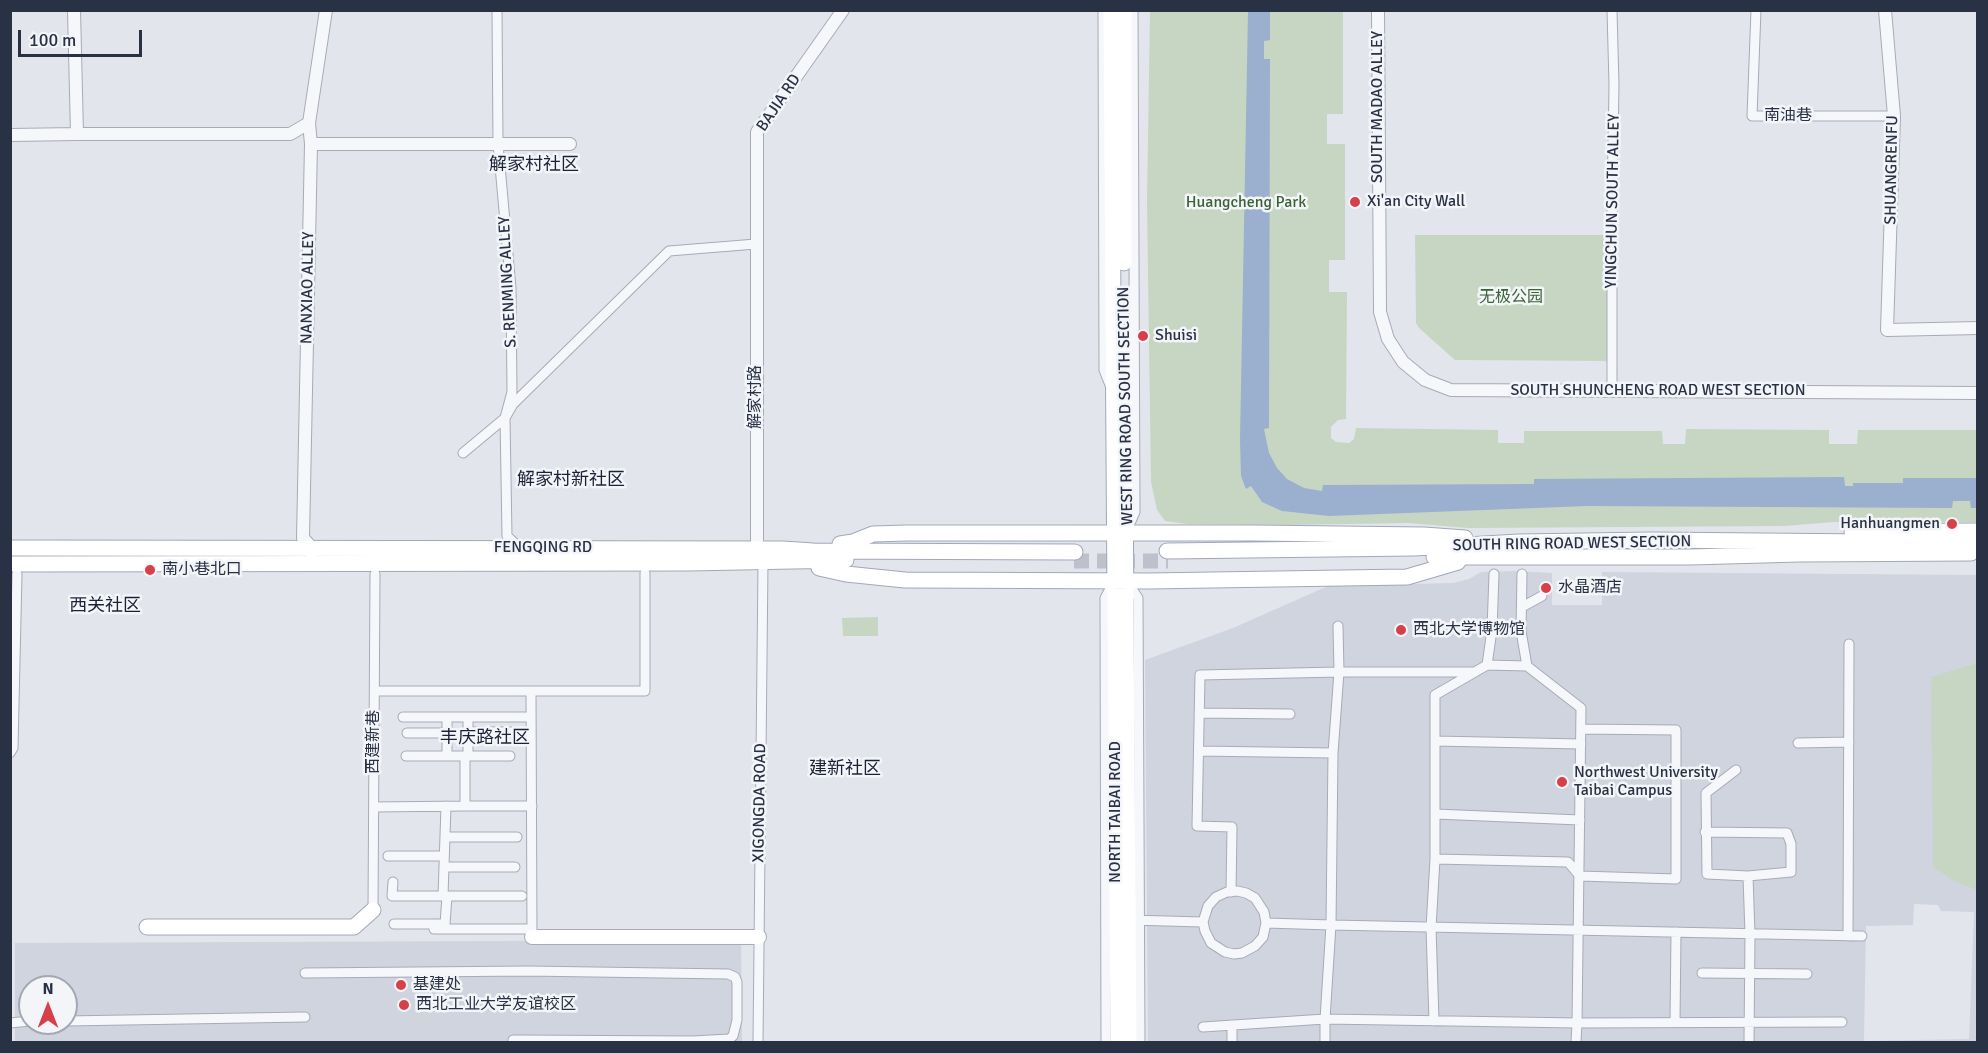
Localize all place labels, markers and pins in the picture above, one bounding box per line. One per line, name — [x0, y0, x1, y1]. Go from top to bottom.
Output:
place label: Xi'an City Wall — [1367, 192, 1465, 212]
marker: Xi'an City Wall — [1348, 195, 1362, 209]
place label: Shuisi — [1155, 326, 1197, 346]
marker: Shuisi — [1136, 329, 1150, 343]
place label: Hanhuangmen — [1840, 514, 1940, 534]
marker: Hanhuangmen — [1945, 517, 1959, 531]
place label: 南小巷北口 — [162, 560, 242, 580]
marker: 南小巷北口 — [143, 563, 157, 577]
place label: 水晶酒店 — [1558, 578, 1622, 598]
marker: 水晶酒店 — [1539, 581, 1553, 595]
place label: 西北大学博物馆 — [1413, 620, 1525, 640]
marker: 西北大学博物馆 — [1394, 623, 1408, 637]
place label: Northwest University Taibai Campus — [1574, 763, 1718, 801]
marker: Northwest University Taibai Campus — [1555, 775, 1569, 789]
place label: 基建处 — [413, 975, 461, 995]
marker: 基建处 — [394, 978, 408, 992]
place label: 西北工业大学友谊校区 — [416, 995, 576, 1015]
marker: 西北工业大学友谊校区 — [397, 998, 411, 1012]

